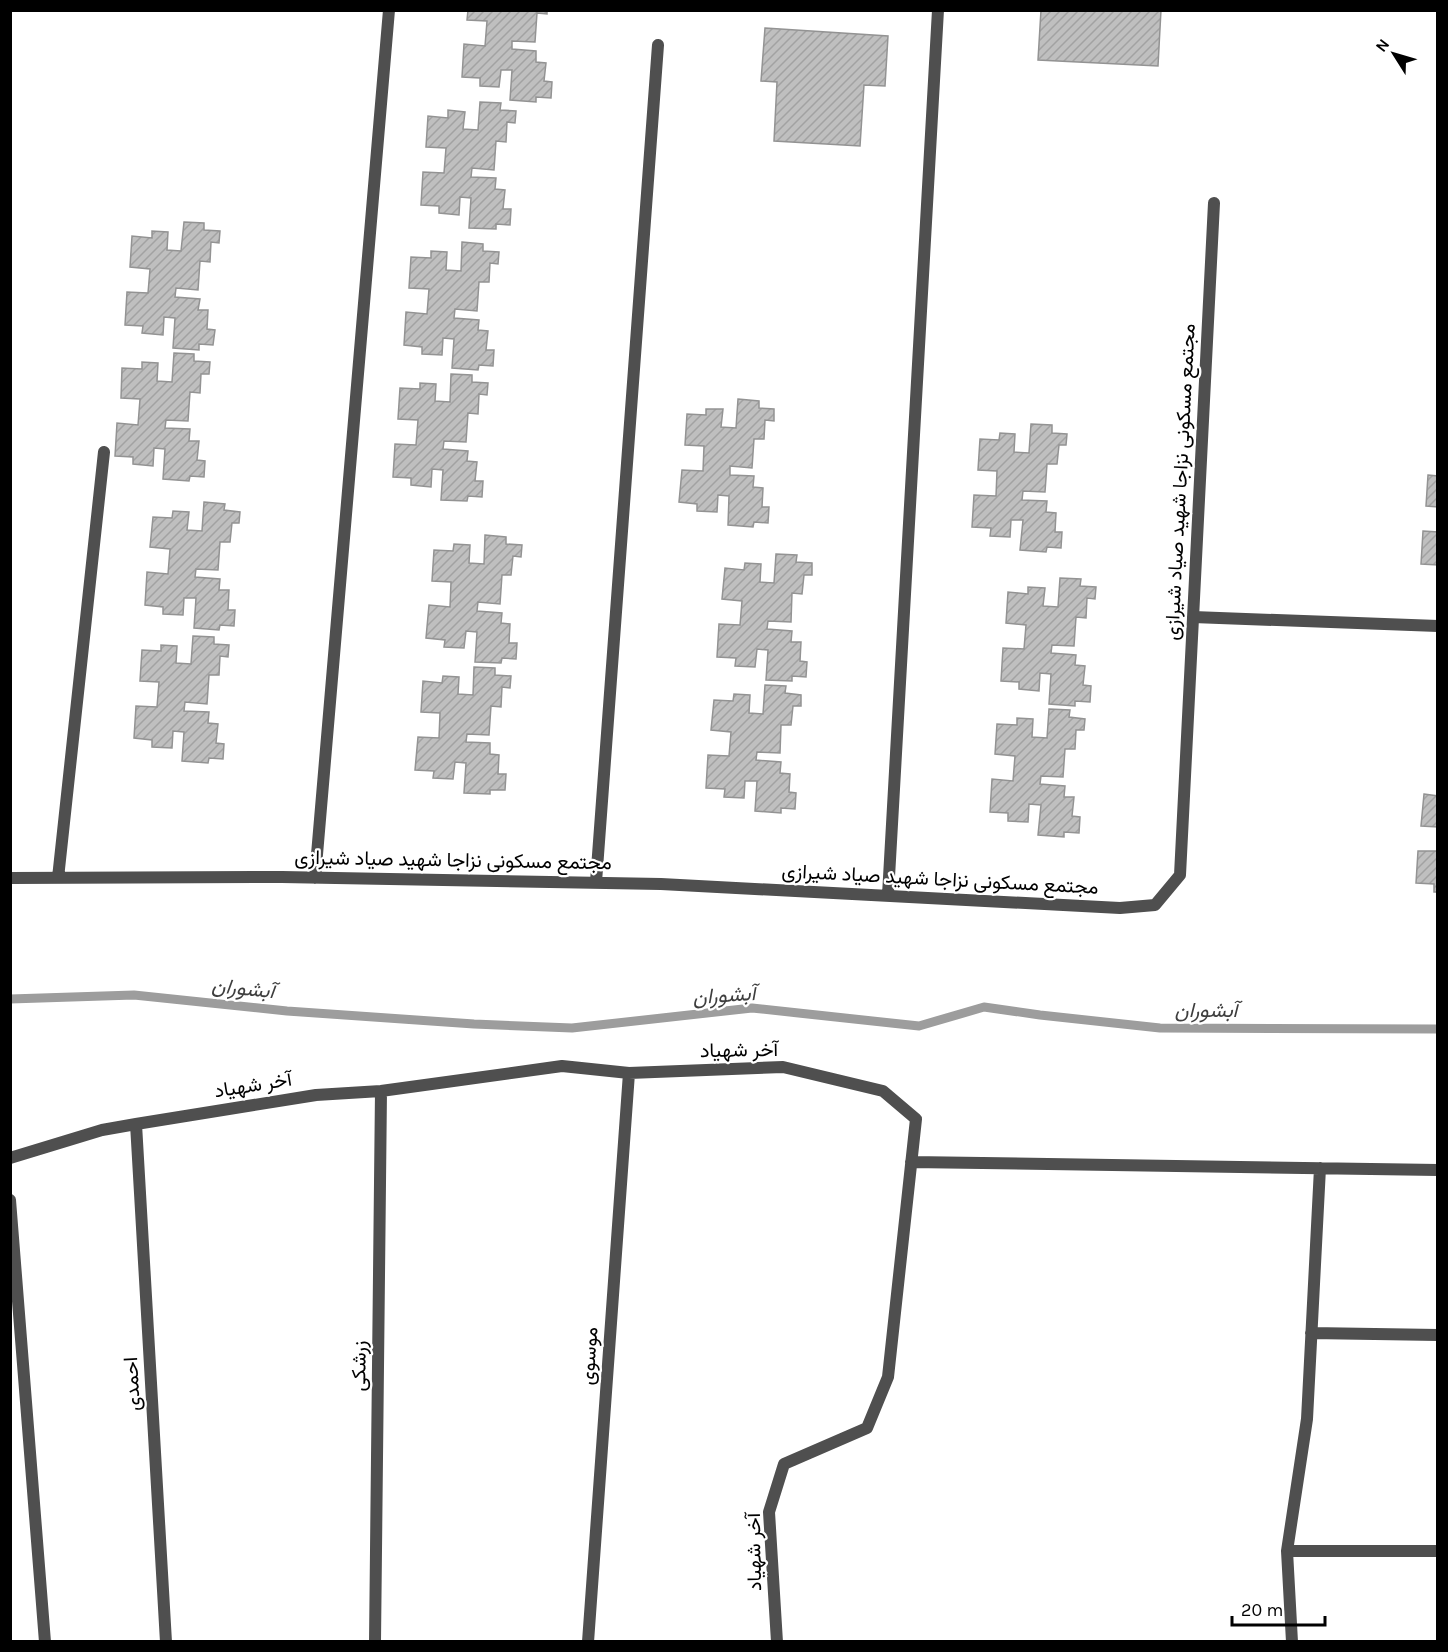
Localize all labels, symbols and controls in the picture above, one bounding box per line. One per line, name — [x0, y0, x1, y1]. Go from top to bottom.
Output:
north arrow — [1364, 24, 1424, 84]
text: N — [1371, 35, 1393, 56]
street label: مجتمع مسکونی نزاجا شهید صیاد شیرازی — [1160, 323, 1202, 641]
street label: مجتمع مسکونی نزاجا شهید صیاد شیرازی — [294, 846, 612, 876]
street label: مجتمع مسکونی نزاجا شهید صیاد شیرازی — [781, 859, 1099, 901]
water label: آبشوران — [210, 973, 282, 1005]
water label: آبشوران — [692, 980, 762, 1010]
water label: آبشوران — [1175, 998, 1244, 1023]
street label: آخر شهیاد — [700, 1038, 780, 1063]
street label: آخر شهیاد — [213, 1067, 295, 1103]
street label: موسوی — [575, 1326, 604, 1386]
street label: زرشکی — [347, 1340, 372, 1392]
street label: احمدی — [119, 1356, 145, 1412]
street label: آخر شهیاد — [742, 1511, 767, 1591]
scale bar — [1232, 1589, 1325, 1627]
text: 20 m — [1241, 1599, 1283, 1621]

